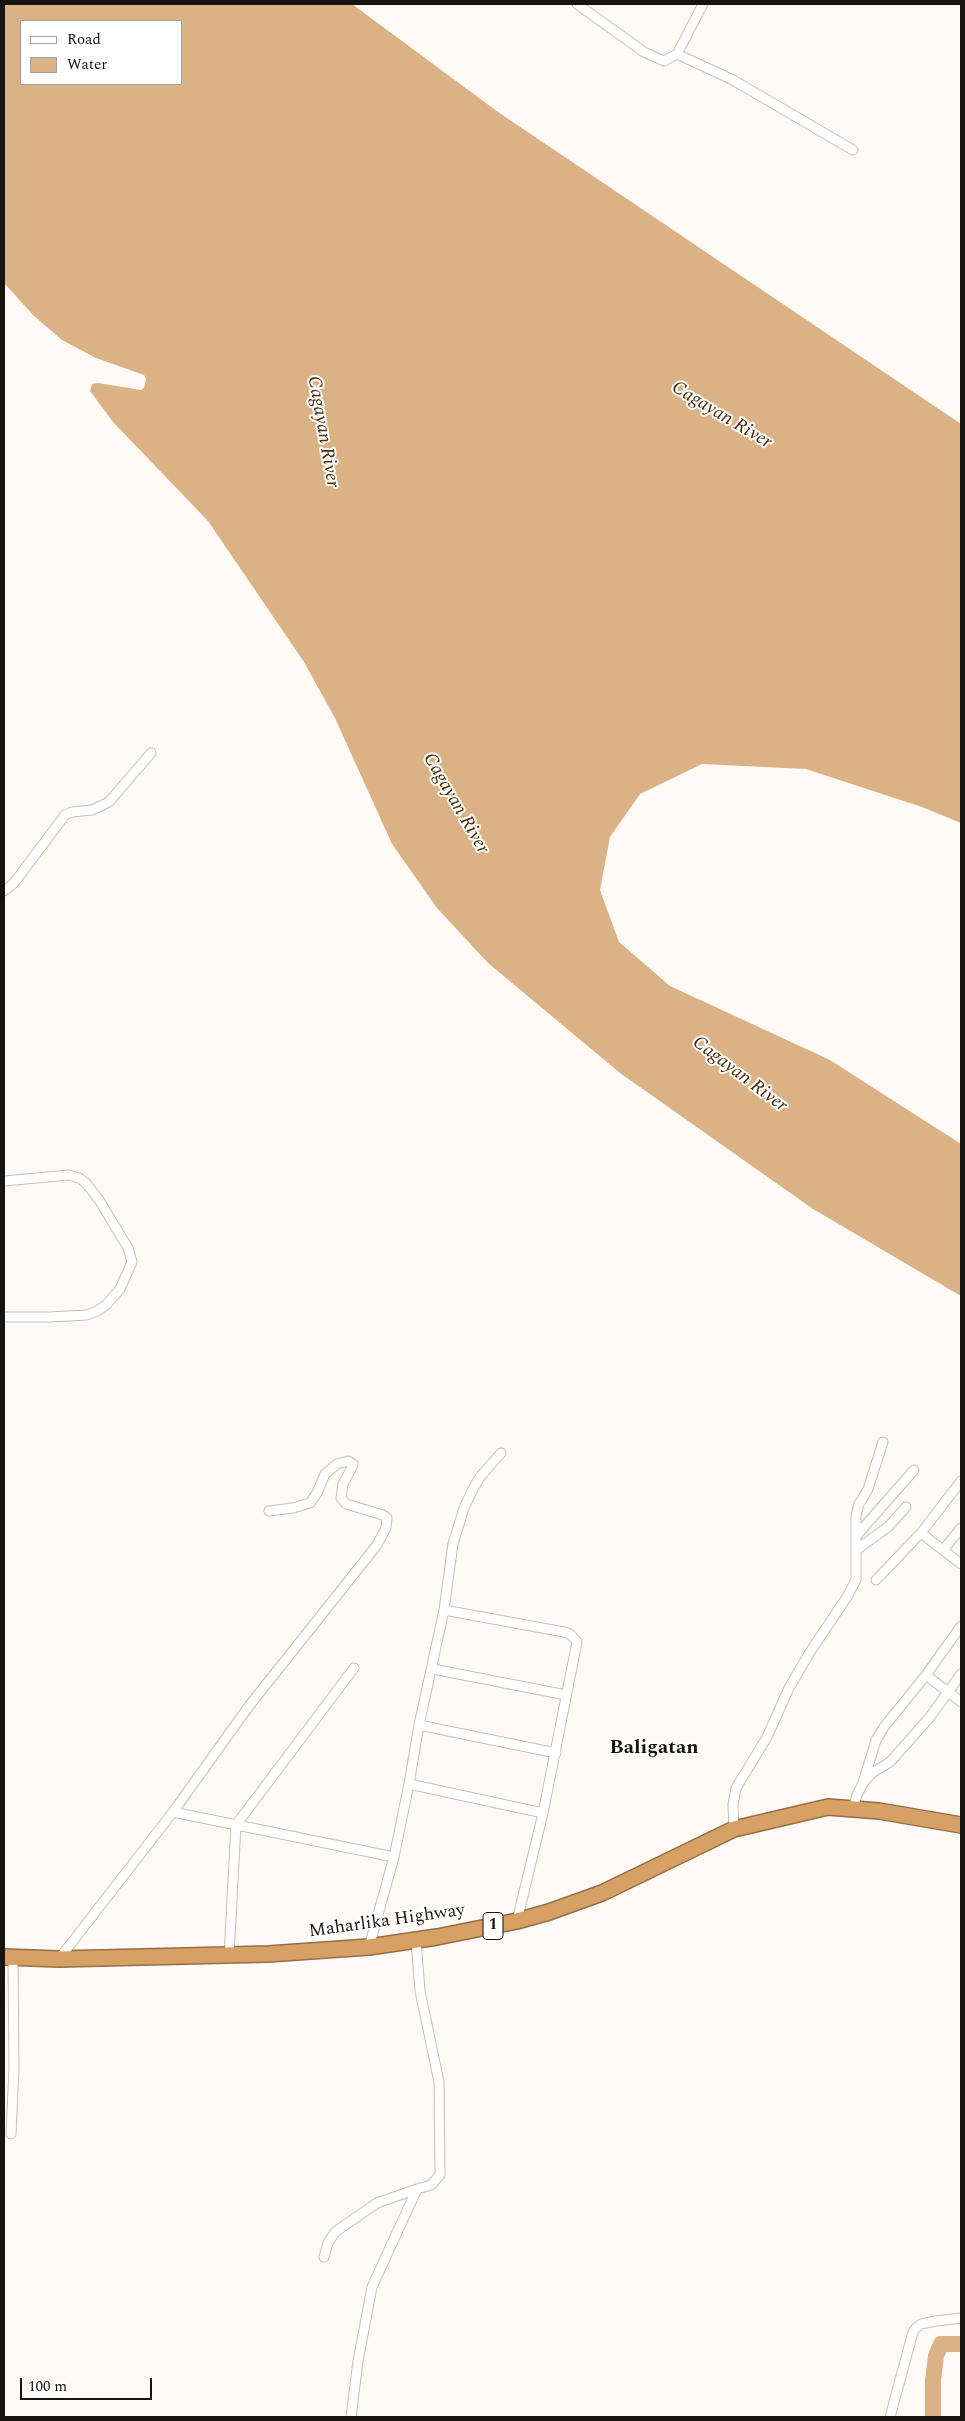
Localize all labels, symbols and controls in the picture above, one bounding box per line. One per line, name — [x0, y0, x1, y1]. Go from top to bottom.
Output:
legend — [20, 20, 182, 85]
text: Road — [67, 28, 101, 51]
text: Water — [67, 53, 107, 76]
water label: Cagayan River — [301, 374, 343, 490]
water label: Cagayan River — [667, 377, 775, 455]
water label: Cagayan River — [417, 749, 493, 859]
water label: Cagayan River — [687, 1032, 791, 1118]
district label: Baligatan — [609, 1737, 699, 1761]
street label: Maharlika Highway — [308, 1900, 466, 1944]
road number: 1 — [483, 1912, 503, 1940]
scale bar — [22, 2368, 155, 2400]
text: 100 m — [28, 2375, 67, 2398]

